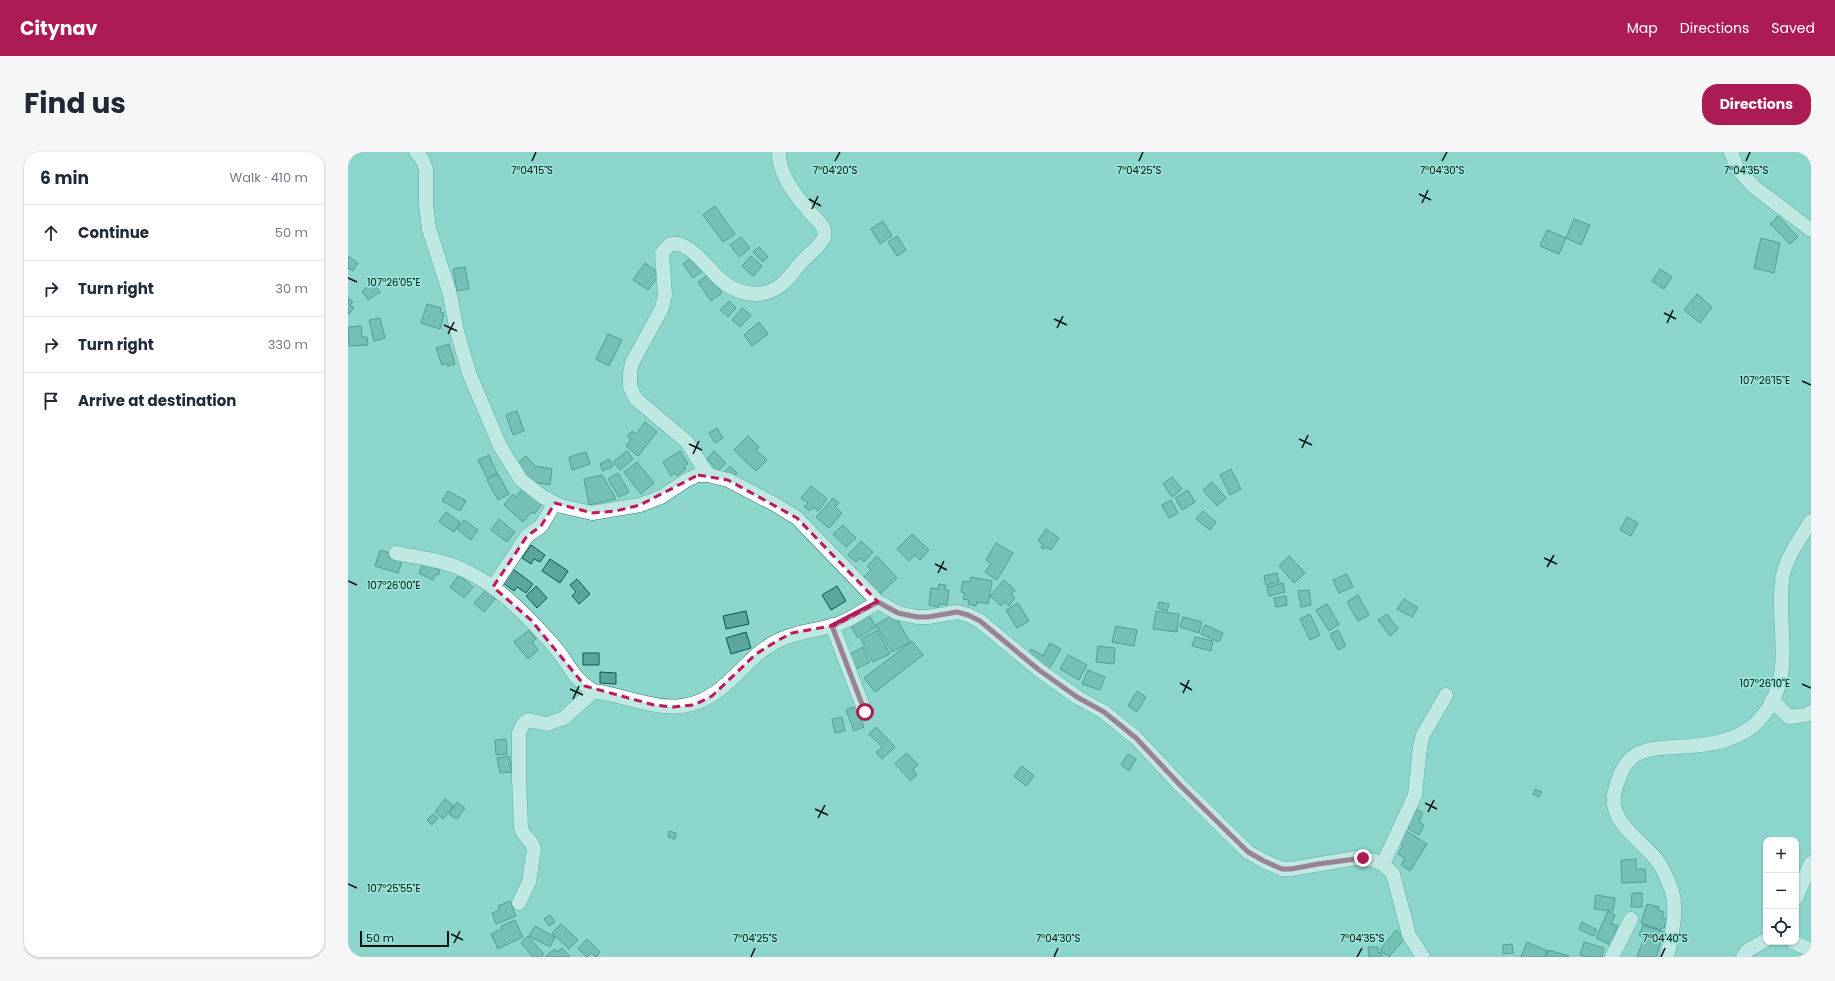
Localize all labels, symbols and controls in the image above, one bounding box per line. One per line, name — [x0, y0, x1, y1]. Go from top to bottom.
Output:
text: Citynav — [20, 15, 97, 42]
text: Map — [1627, 18, 1658, 38]
text: Directions — [1680, 18, 1749, 38]
text: Saved — [1771, 18, 1815, 38]
text: Find us — [24, 84, 126, 123]
button: Directions — [1702, 84, 1811, 125]
text: 7°04'15"S — [511, 163, 553, 178]
text: 7°04'20"S — [813, 163, 857, 178]
text: 7°04'25"S — [1117, 163, 1161, 178]
text: 7°04'30"S — [1420, 163, 1464, 178]
text: 7°04'35"S — [1724, 163, 1768, 178]
text: 6 min — [40, 166, 89, 190]
text: Walk · 410 m — [230, 168, 308, 187]
icon: ahead — [40, 222, 62, 244]
text: Continue — [78, 222, 149, 243]
text: 50 m — [275, 223, 308, 242]
text: 107°26'05"E — [367, 275, 421, 290]
icon: right — [40, 278, 62, 300]
text: Turn right — [78, 278, 154, 299]
text: 30 m — [275, 279, 308, 298]
icon: right — [40, 334, 62, 356]
text: Turn right — [78, 334, 154, 355]
text: 330 m — [268, 335, 308, 354]
text: 107°26'15"E — [1740, 373, 1790, 388]
icon: arrive — [40, 390, 62, 412]
text: Arrive at destination — [78, 390, 236, 411]
text: 107°26'00"E — [367, 578, 421, 593]
text: 107°26'10"E — [1740, 676, 1790, 691]
route start — [856, 703, 874, 721]
map controls — [1763, 837, 1799, 945]
button: + — [1763, 837, 1799, 873]
route end — [1354, 849, 1372, 867]
button: − — [1763, 873, 1799, 909]
text: 107°25'55"E — [367, 881, 421, 896]
button: locate — [1763, 909, 1799, 945]
scale bar — [360, 929, 449, 948]
text: 50 m — [366, 930, 394, 946]
text: 7°04'25"S — [733, 931, 777, 946]
text: 7°04'30"S — [1036, 931, 1080, 946]
text: 7°04'35"S — [1340, 931, 1384, 946]
text: 7°04'40"S — [1642, 931, 1688, 946]

